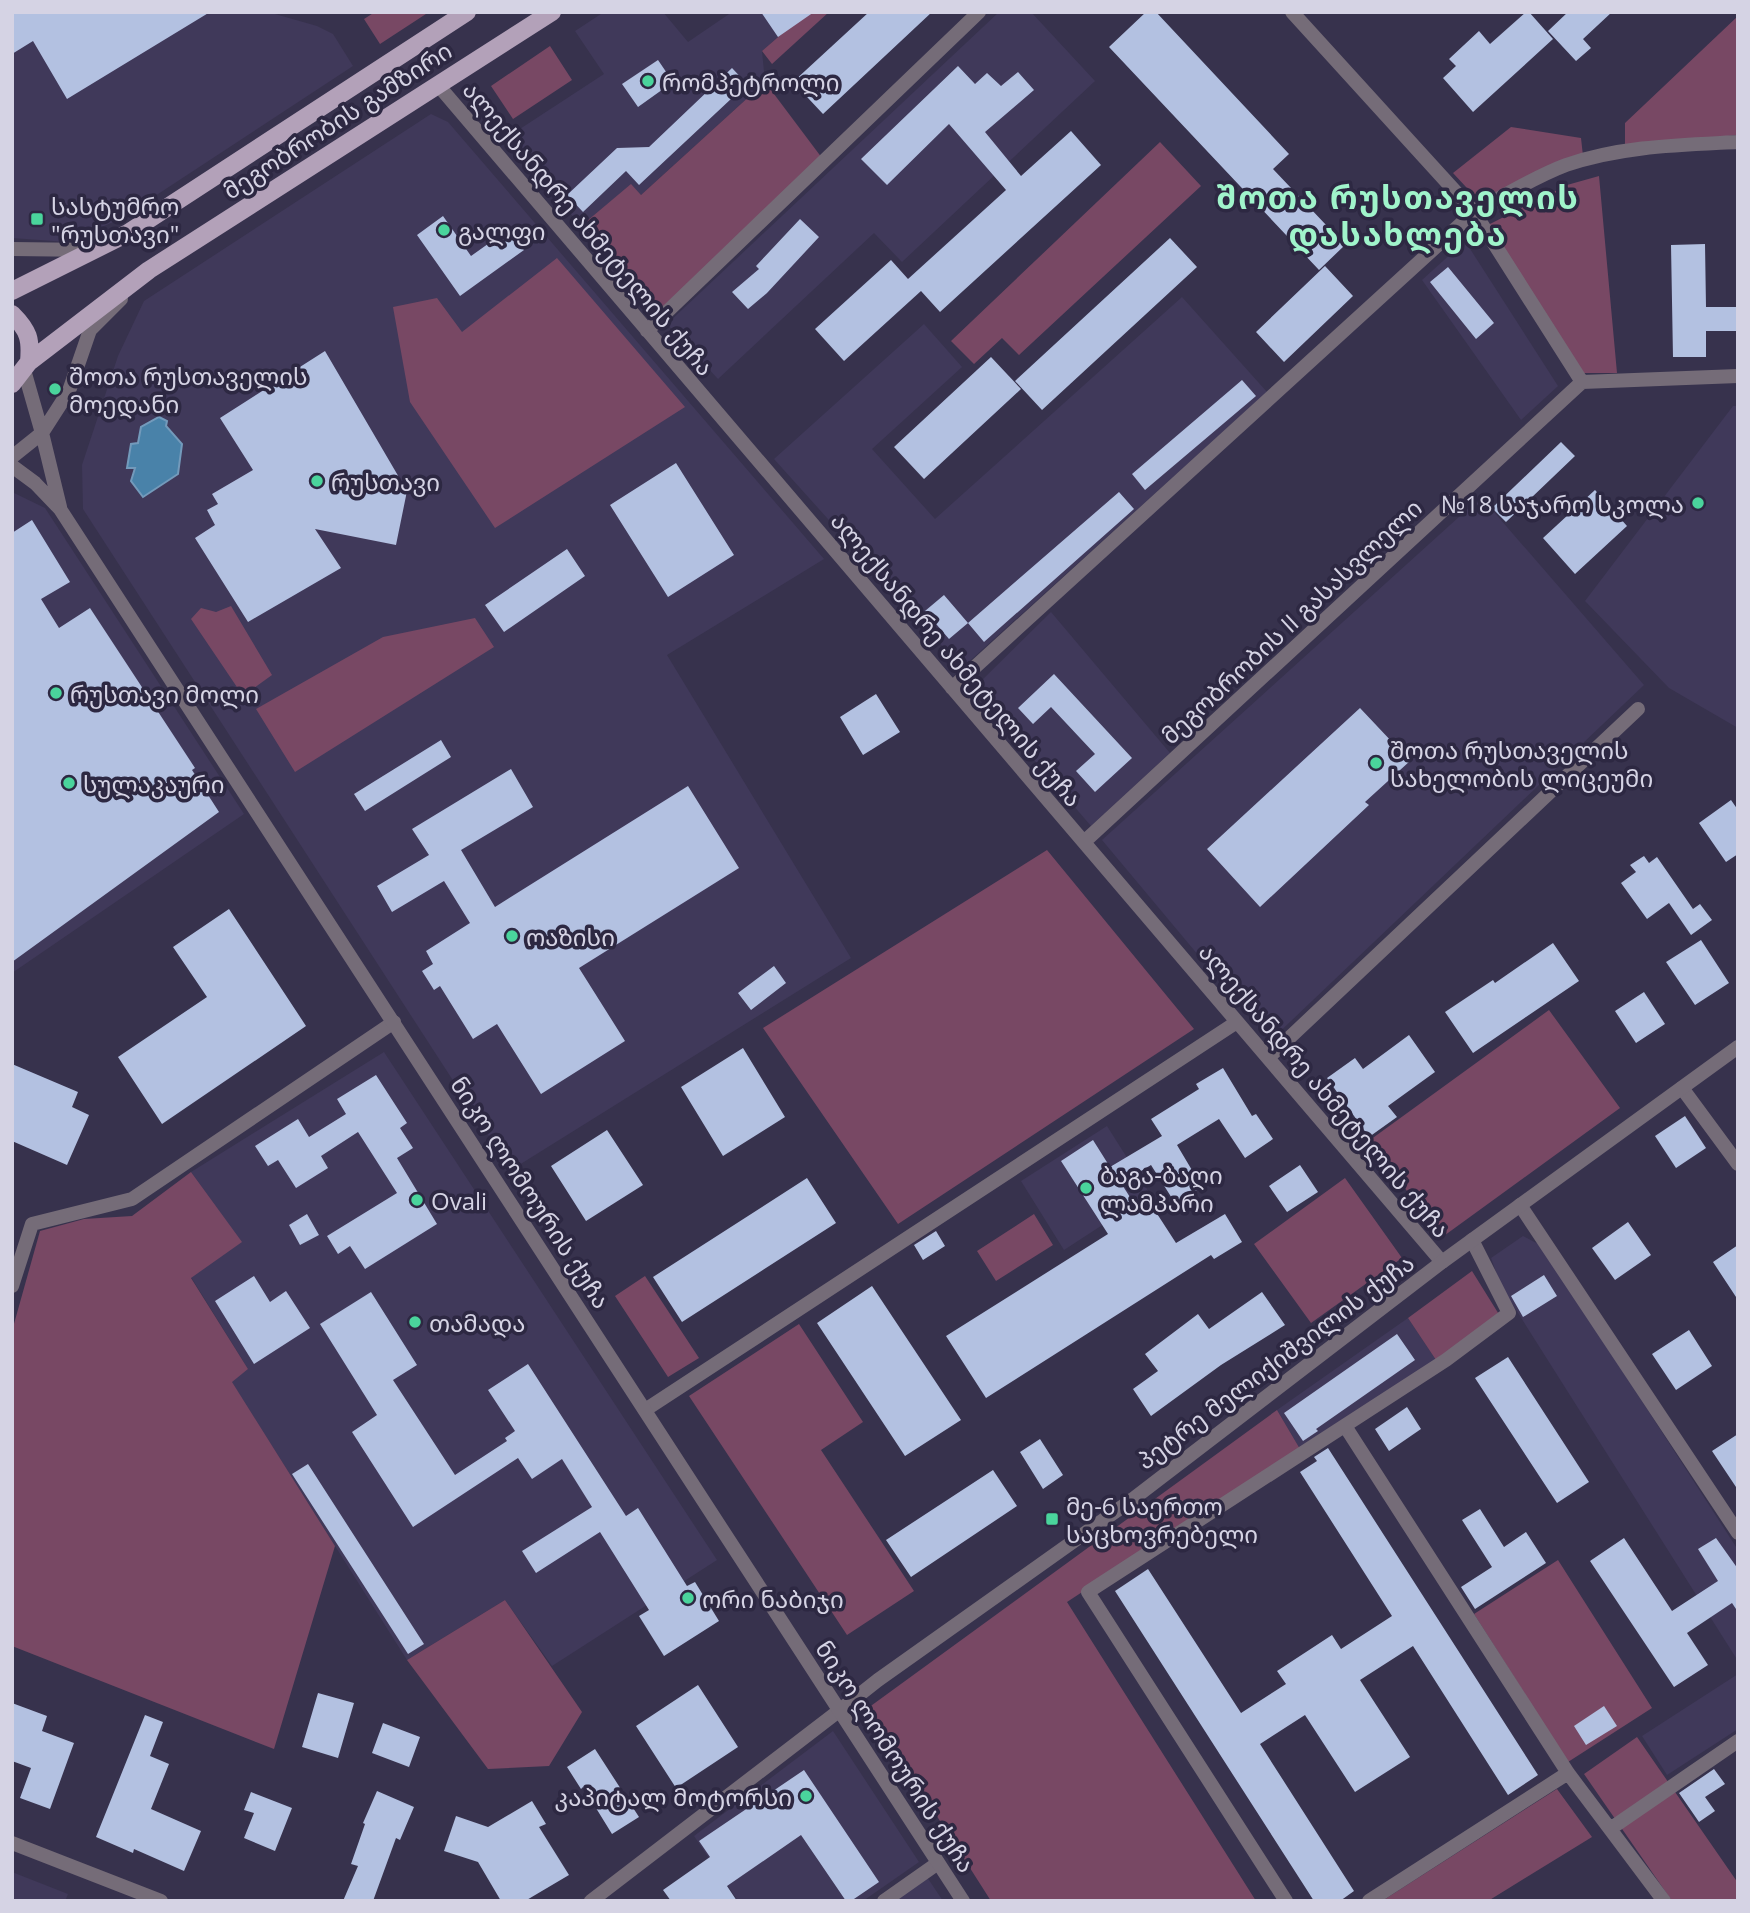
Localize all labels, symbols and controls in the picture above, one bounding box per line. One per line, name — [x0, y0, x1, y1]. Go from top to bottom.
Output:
street label: მეგობრობის გამზირი — [216, 34, 458, 206]
place label: რომპეტროლი — [662, 65, 839, 98]
marker: რომპეტროლი — [640, 73, 656, 89]
street label: ალექსანდრე ახმეტელის ქუჩა — [456, 74, 722, 382]
district label: შოთა რუსთაველის დასახლება — [1216, 175, 1580, 255]
place label: სასტუმრო "რუსთავი" — [51, 189, 179, 250]
marker: სასტუმრო "რუსთავი" — [29, 211, 45, 227]
place label: გალფი — [458, 214, 546, 247]
marker: გალფი — [436, 222, 452, 238]
place label: შოთა რუსთაველის მოედანი — [69, 359, 307, 420]
marker: შოთა რუსთაველის მოედანი — [47, 381, 63, 397]
place label: რუსთავი — [331, 465, 440, 498]
marker: რუსთავი — [309, 473, 325, 489]
place label: №18 საჯარო სკოლა — [1441, 487, 1684, 520]
street label: მეგობრობის II გასასვლელი — [1153, 491, 1429, 751]
marker: №18 საჯარო სკოლა — [1690, 495, 1706, 511]
street label: ალექსანდრე ახმეტელის ქუჩა — [824, 505, 1090, 813]
place label: რუსთავი მოლი — [70, 677, 259, 710]
marker: რუსთავი მოლი — [48, 685, 64, 701]
place label: შოთა რუსთაველის სახელობის ლიცეუმი — [1390, 733, 1653, 794]
marker: შოთა რუსთაველის სახელობის ლიცეუმი — [1368, 755, 1384, 771]
place label: სულაკაური — [83, 767, 225, 800]
marker: სულაკაური — [61, 775, 77, 791]
place label: ოაზისი — [526, 920, 615, 953]
marker: ოაზისი — [504, 928, 520, 944]
street label: ალექსანდრე ახმეტელის ქუჩა — [1192, 936, 1458, 1244]
street label: ნიკო ლომოურის ქუჩა — [443, 1069, 619, 1315]
place label: ბაგა-ბაღი ლამპარი — [1100, 1158, 1223, 1219]
marker: ბაგა-ბაღი ლამპარი — [1078, 1180, 1094, 1196]
place label: Ovali — [431, 1184, 487, 1217]
marker: Ovali — [409, 1192, 425, 1208]
street label: პეტრე მელიქიშვილის ქუჩა — [1130, 1246, 1420, 1476]
place label: თამადა — [429, 1306, 525, 1339]
marker: თამადა — [407, 1314, 423, 1330]
place label: მე-6 საერთო საცხოვრებელი — [1066, 1489, 1258, 1550]
marker: მე-6 საერთო საცხოვრებელი — [1044, 1511, 1060, 1527]
place label: ორი ნაბიჯი — [702, 1582, 844, 1615]
marker: ორი ნაბიჯი — [680, 1590, 696, 1606]
street label: ნიკო ლომოურის ქუჩა — [808, 1633, 984, 1879]
place label: კაპიტალ მოტორსი — [555, 1780, 792, 1813]
marker: კაპიტალ მოტორსი — [798, 1788, 814, 1804]

